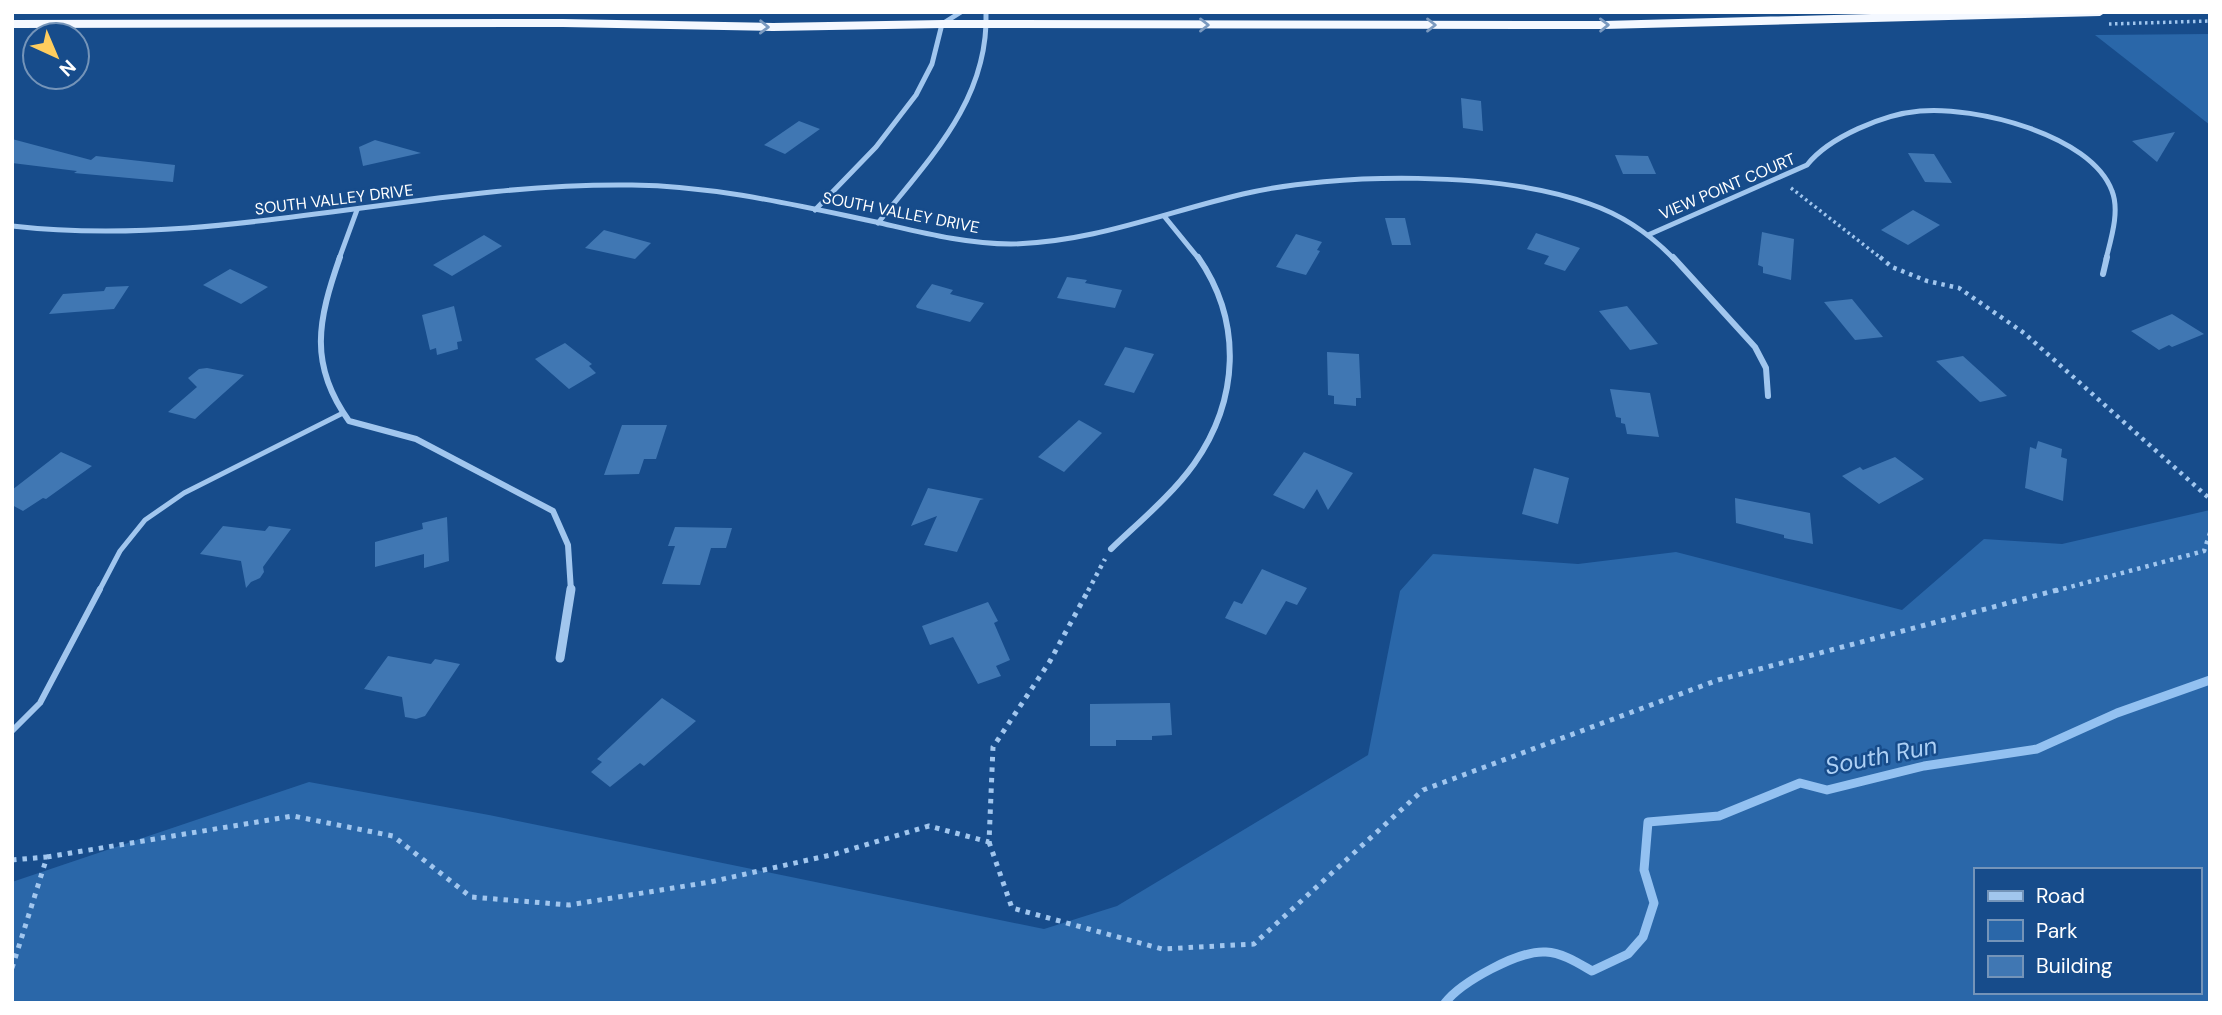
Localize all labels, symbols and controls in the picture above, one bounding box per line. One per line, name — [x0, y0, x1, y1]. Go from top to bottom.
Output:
one-way arrow — [1199, 17, 1209, 33]
one-way arrow — [1426, 17, 1437, 33]
one-way arrow — [1599, 17, 1610, 33]
one-way arrow — [760, 19, 770, 35]
north arrow — [21, 21, 91, 91]
text: N — [54, 54, 81, 82]
street label: VIEW POINT COURT — [1656, 148, 1798, 225]
street label: SOUTH VALLEY DRIVE — [254, 179, 414, 220]
street label: SOUTH VALLEY DRIVE — [821, 187, 981, 238]
water label: South Run — [1822, 729, 1940, 782]
legend — [1974, 868, 2201, 994]
text: Road — [2036, 882, 2085, 910]
text: Park — [2036, 917, 2078, 945]
text: Building — [2036, 952, 2113, 980]

